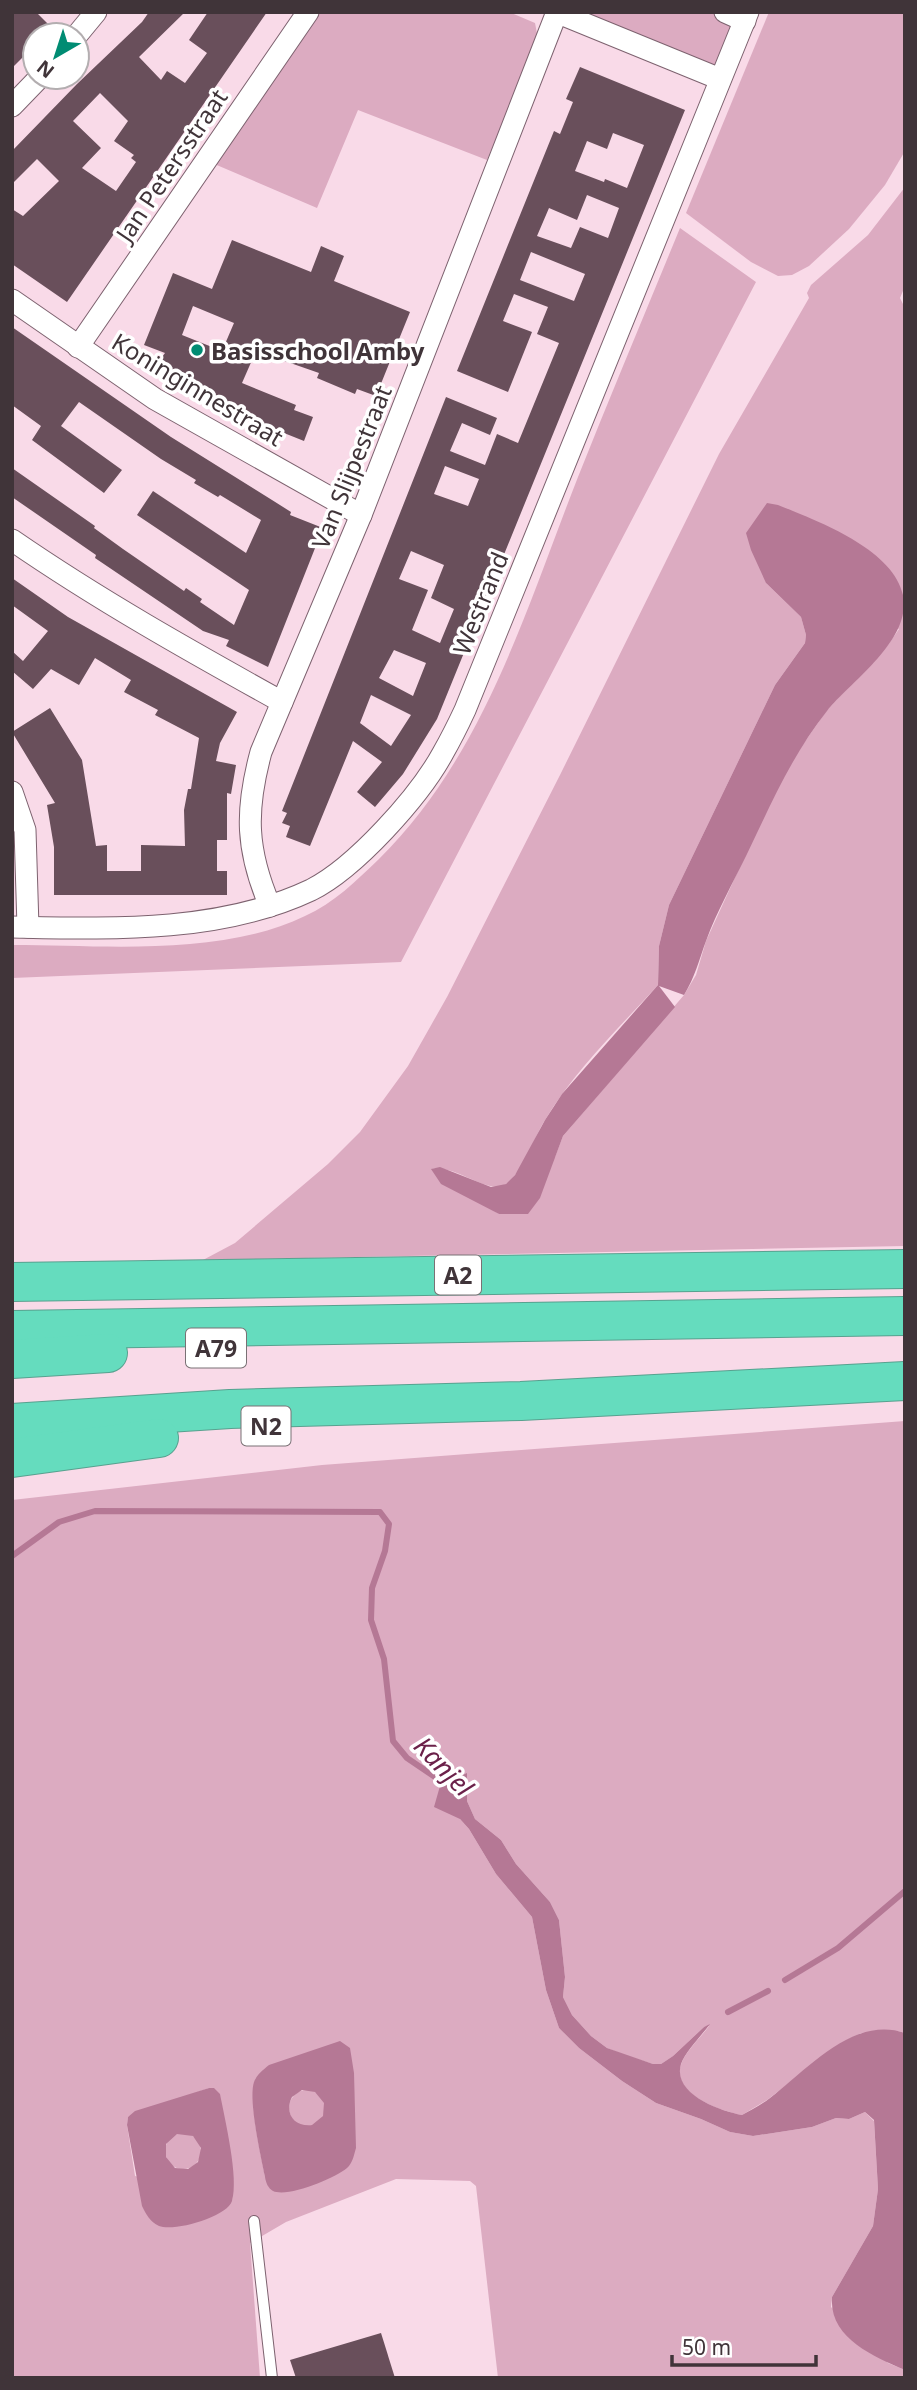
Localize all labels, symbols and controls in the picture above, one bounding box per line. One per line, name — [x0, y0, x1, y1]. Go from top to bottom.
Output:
north arrow — [21, 21, 91, 91]
text: N — [31, 54, 59, 84]
street label: Jan Petersstraat — [106, 82, 235, 250]
street label: Koninginnestraat — [106, 325, 290, 453]
place label: Basisschool Amby — [211, 334, 425, 367]
marker: Basisschool Amby — [189, 342, 205, 358]
street label: Van Slijpestraat — [303, 380, 399, 554]
street label: Westrand — [444, 547, 516, 659]
road number: A2 — [435, 1256, 481, 1294]
road number: A79 — [186, 1329, 246, 1368]
road number: N2 — [242, 1406, 290, 1446]
water label: Kanjel — [406, 1728, 482, 1805]
scale bar — [672, 2324, 816, 2368]
text: 50 m — [682, 2333, 731, 2361]

